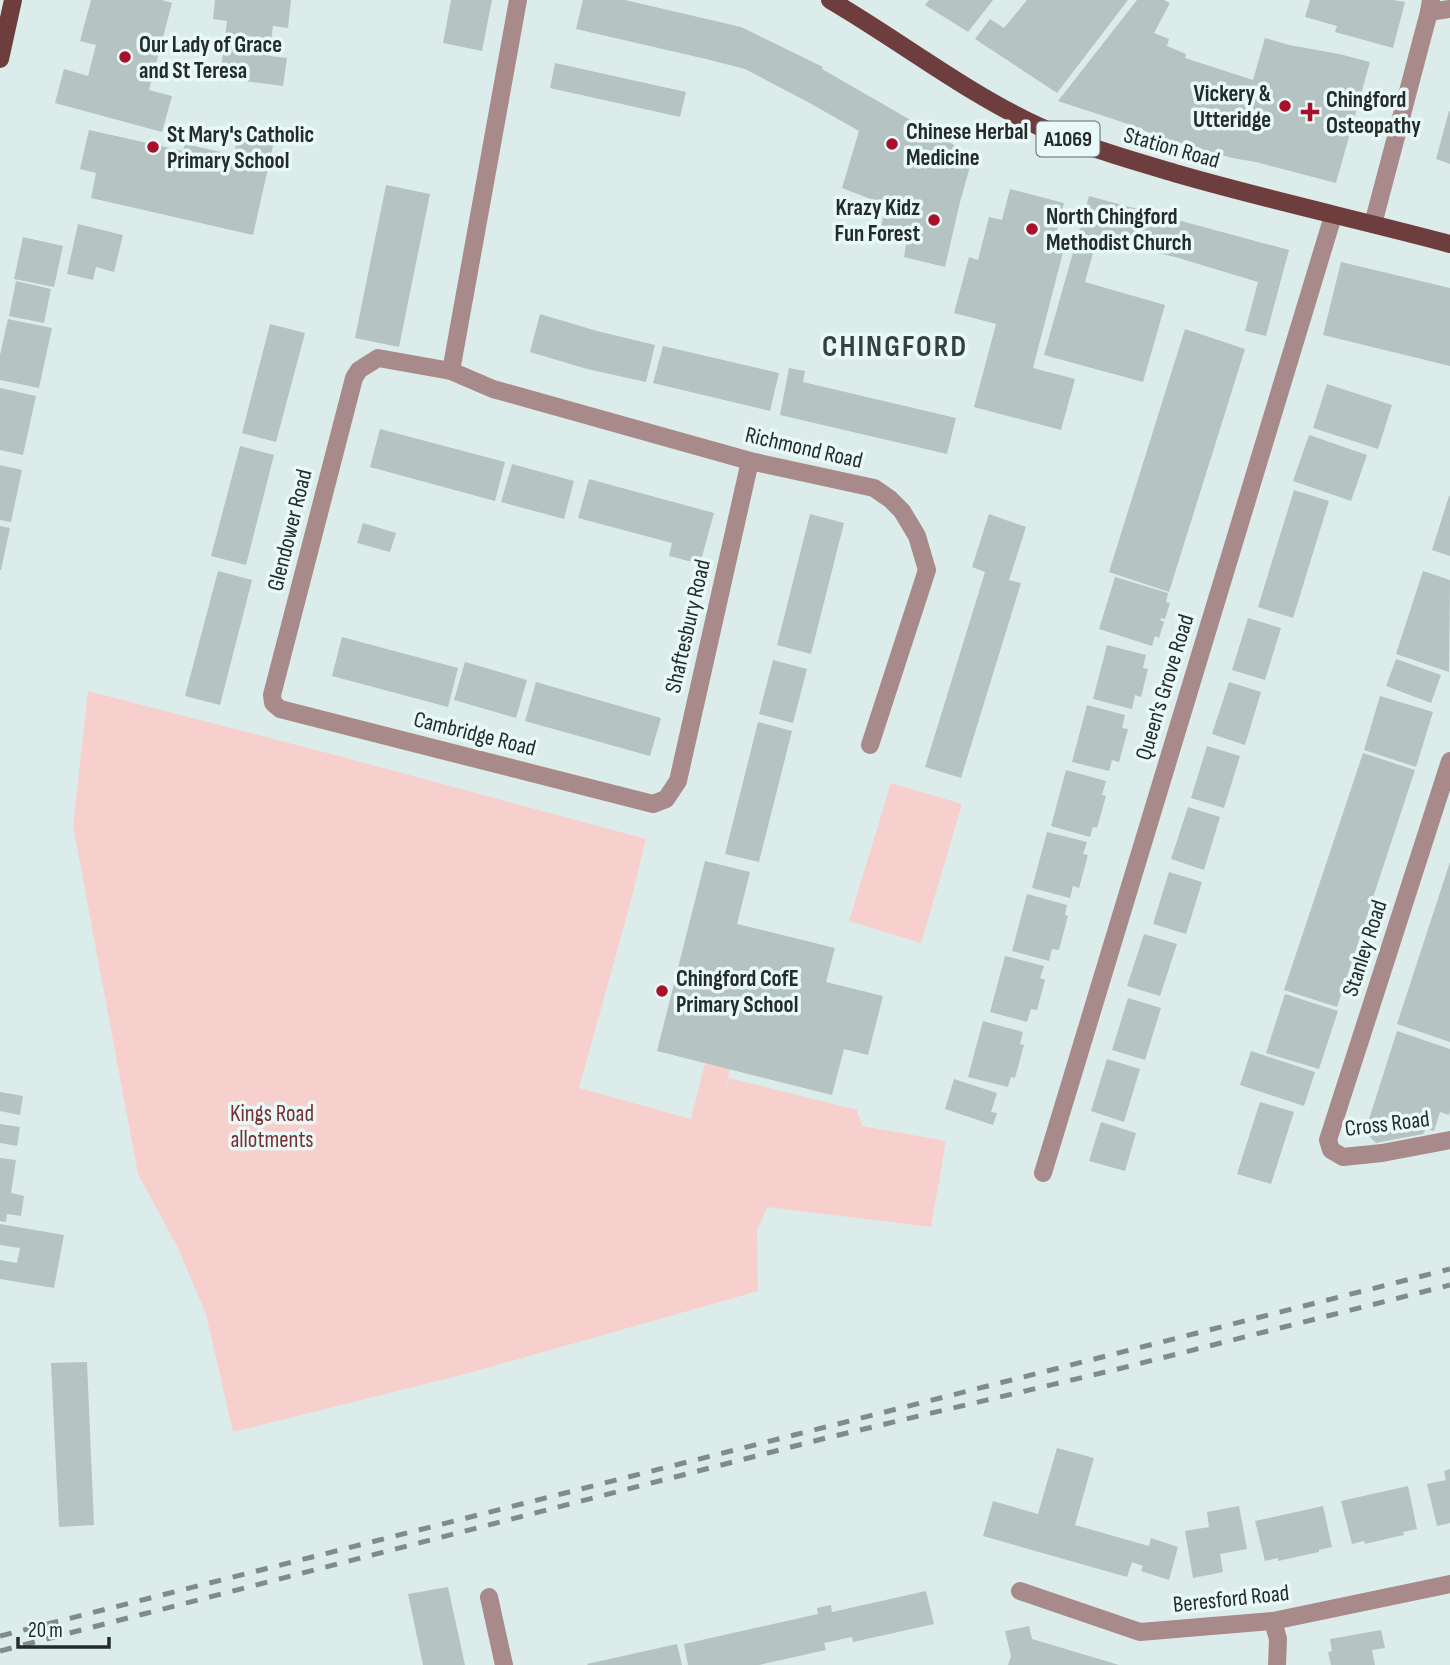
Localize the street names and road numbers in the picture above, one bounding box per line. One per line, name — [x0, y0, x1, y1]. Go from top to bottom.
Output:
street label: Station Road — [1121, 121, 1223, 175]
road number: A1069 — [1036, 122, 1100, 156]
street label: Richmond Road — [742, 421, 865, 475]
street label: Glendower Road — [261, 466, 319, 594]
street label: Shaftesbury Road — [659, 557, 717, 696]
street label: Queen's Grove Road — [1129, 611, 1200, 764]
street label: Cambridge Road — [411, 705, 539, 763]
street label: Stanley Road — [1336, 897, 1394, 1000]
street label: Cross Road — [1343, 1105, 1431, 1143]
street label: Beresford Road — [1172, 1579, 1291, 1619]

